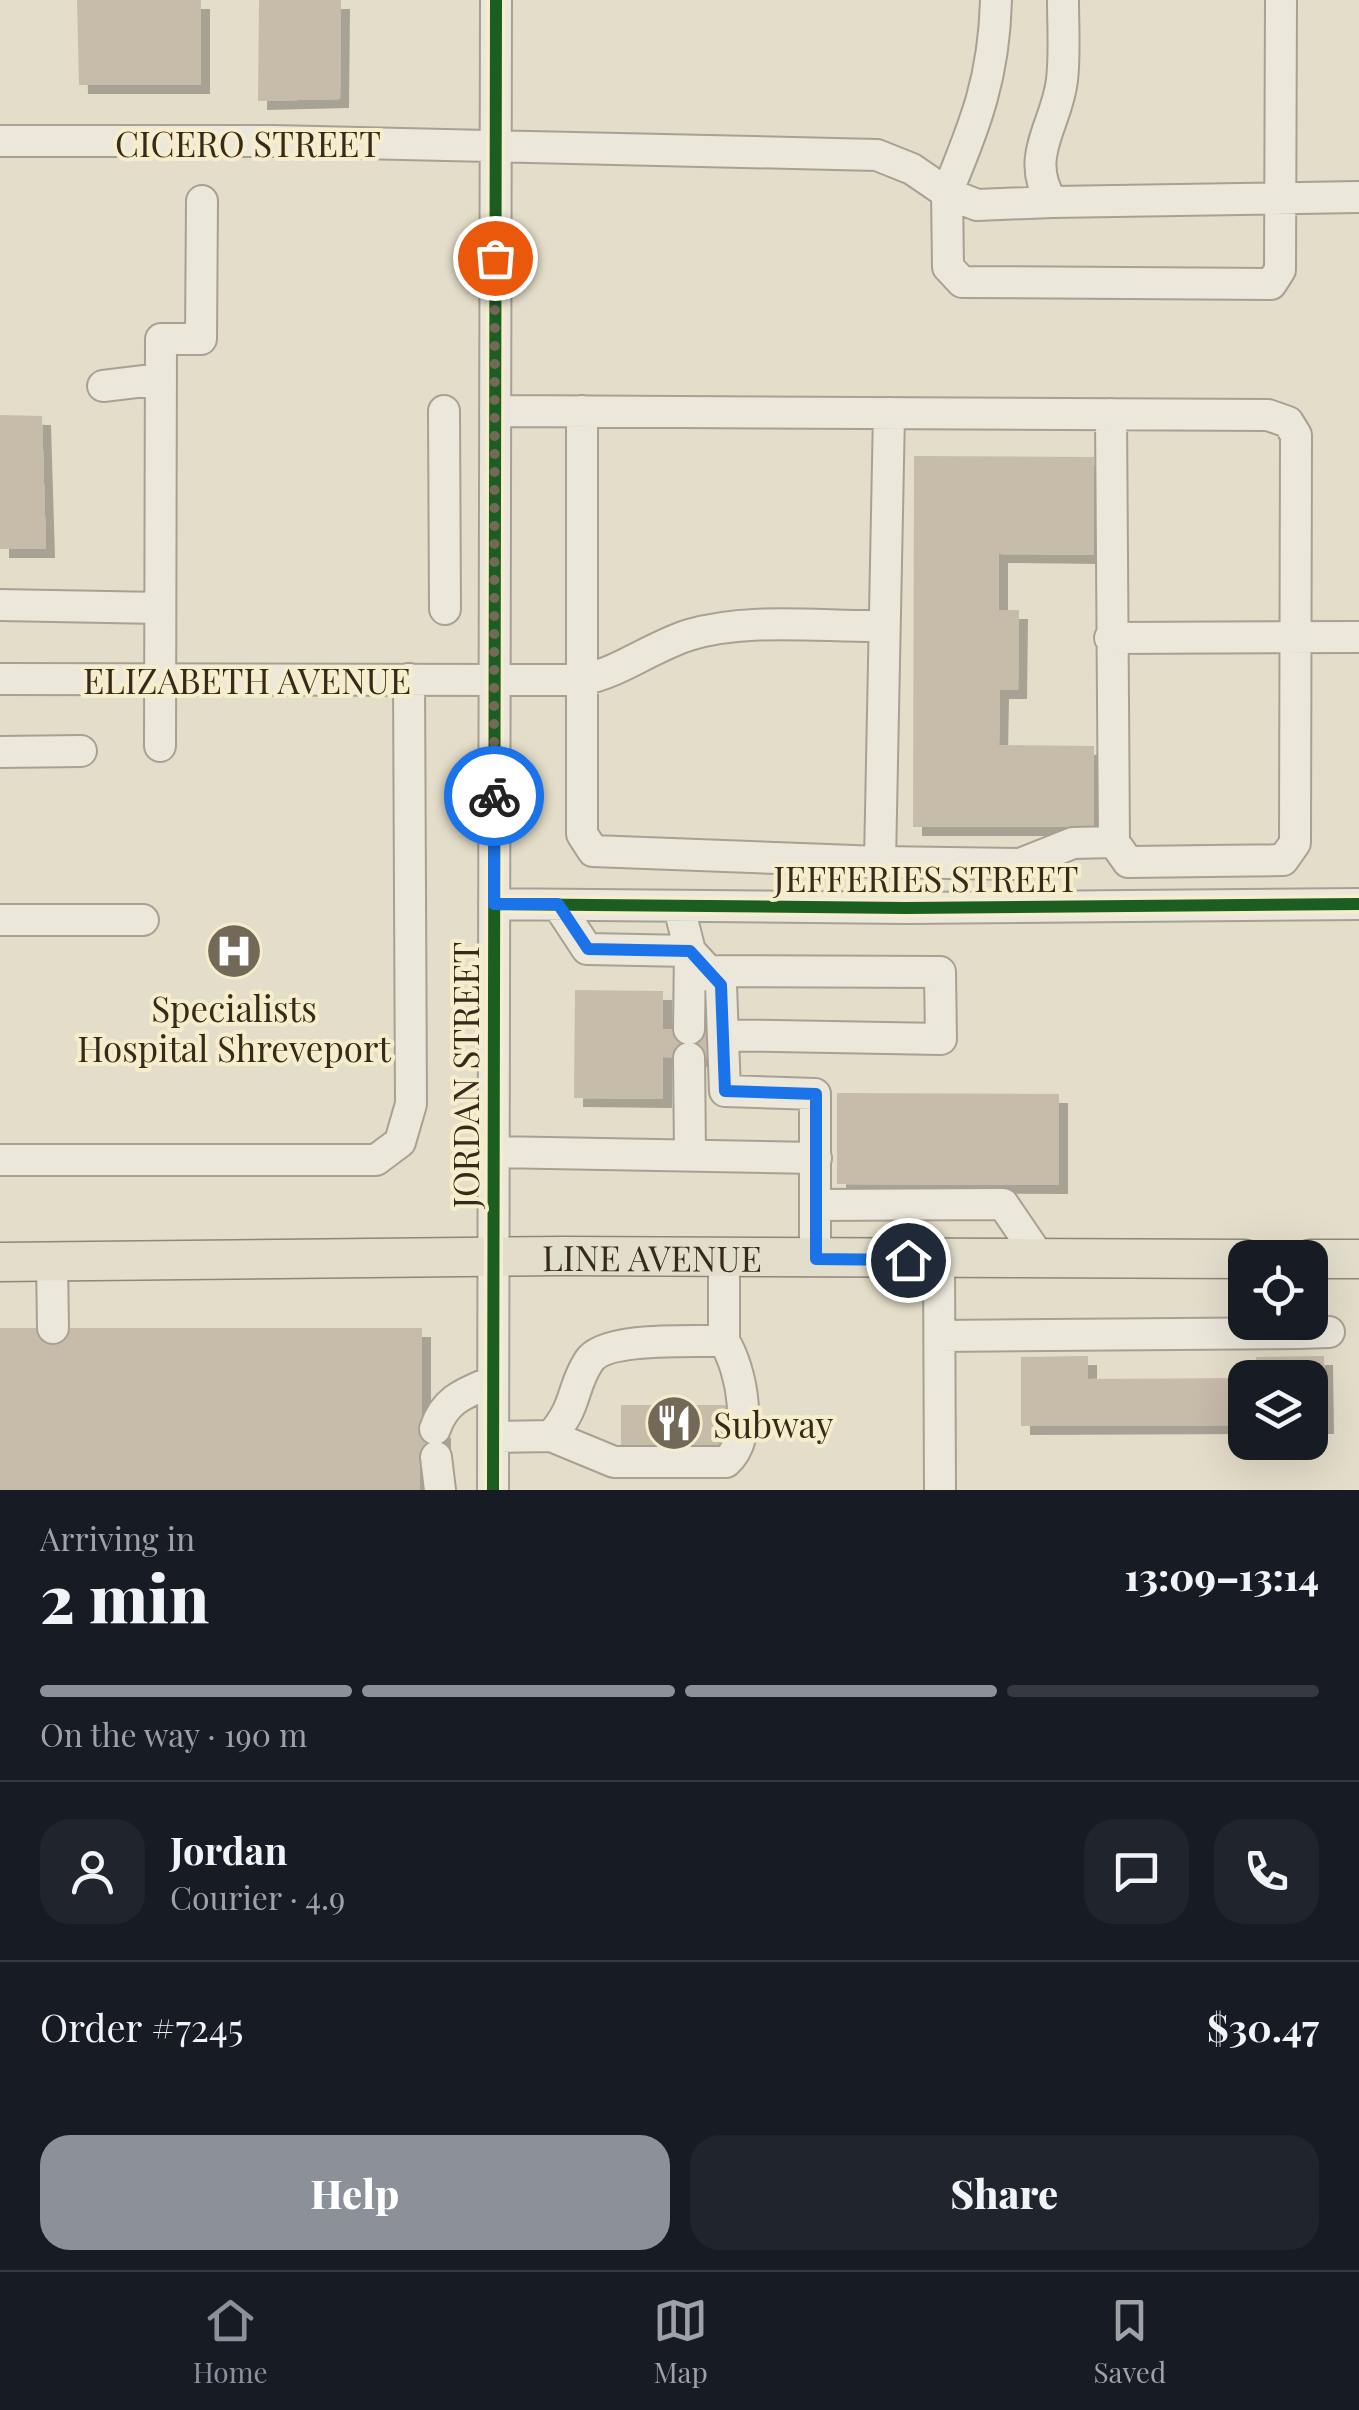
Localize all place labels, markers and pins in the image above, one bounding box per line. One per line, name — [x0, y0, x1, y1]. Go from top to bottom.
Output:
pin — [453, 216, 538, 301]
hospital icon: Specialists Hospital Shreveport — [204, 921, 264, 981]
place label: Specialists Hospital Shreveport — [77, 984, 391, 1071]
pin — [866, 1218, 951, 1303]
restaurant icon: Subway — [644, 1393, 704, 1453]
place label: Subway — [713, 1400, 834, 1447]

